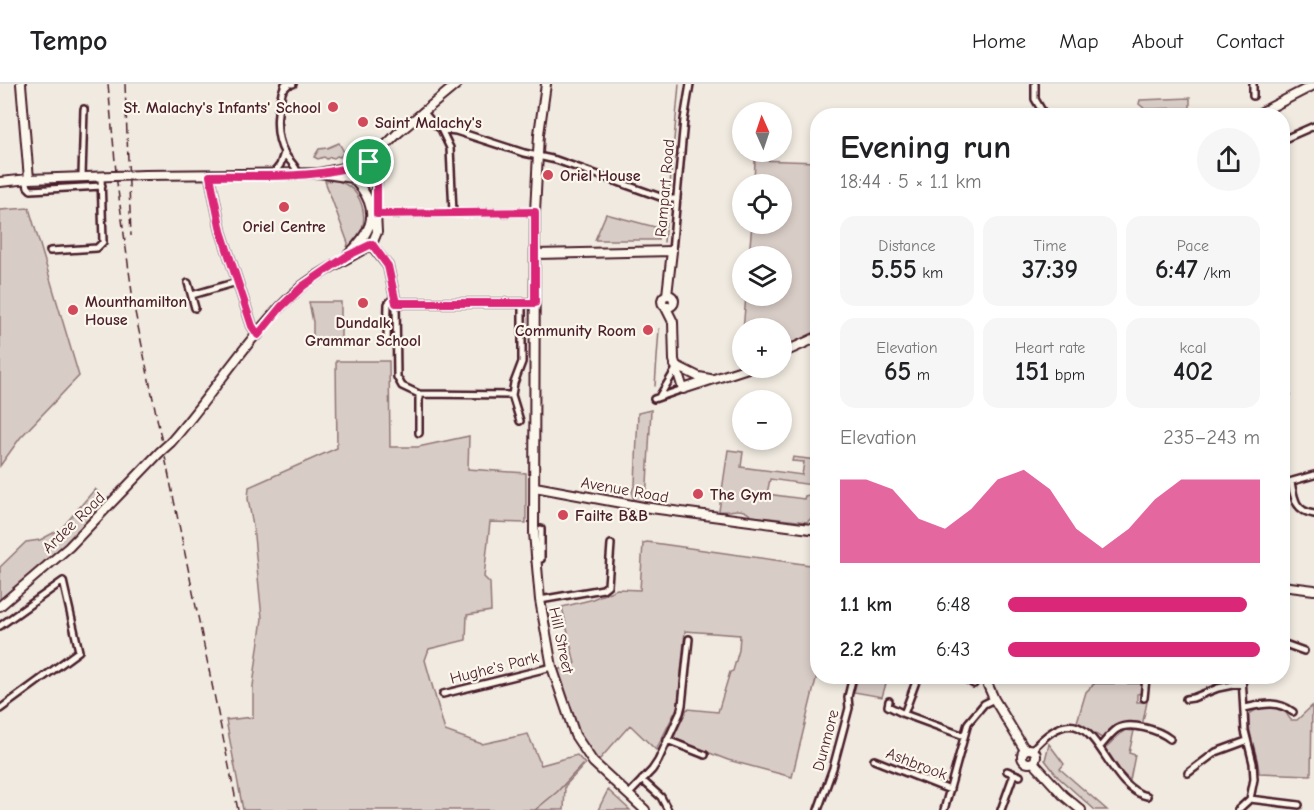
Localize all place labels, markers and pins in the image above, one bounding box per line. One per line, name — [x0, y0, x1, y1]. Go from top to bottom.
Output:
place label: St. Malachy's Infants' School — [124, 99, 321, 117]
marker: St. Malachy's Infants' School — [326, 100, 340, 114]
place label: Saint Malachy's — [375, 114, 482, 132]
marker: Saint Malachy's — [356, 115, 370, 129]
pin — [343, 136, 394, 187]
place label: Oriel House — [560, 167, 641, 185]
marker: Oriel House — [541, 168, 555, 182]
marker: Oriel Centre — [277, 200, 291, 214]
place label: Oriel Centre — [242, 218, 326, 236]
place label: Mounthamilton House — [85, 293, 187, 329]
marker: Dundalk Grammar School — [356, 296, 370, 310]
marker: Mounthamilton House — [66, 303, 80, 317]
place label: Dundalk Grammar School — [305, 314, 421, 350]
place label: Community Room — [515, 322, 636, 340]
marker: Community Room — [641, 323, 655, 337]
place label: The Gym — [710, 486, 772, 504]
marker: The Gym — [691, 487, 705, 501]
place label: Failte B&B — [575, 507, 648, 525]
marker: Failte B&B — [556, 508, 570, 522]

